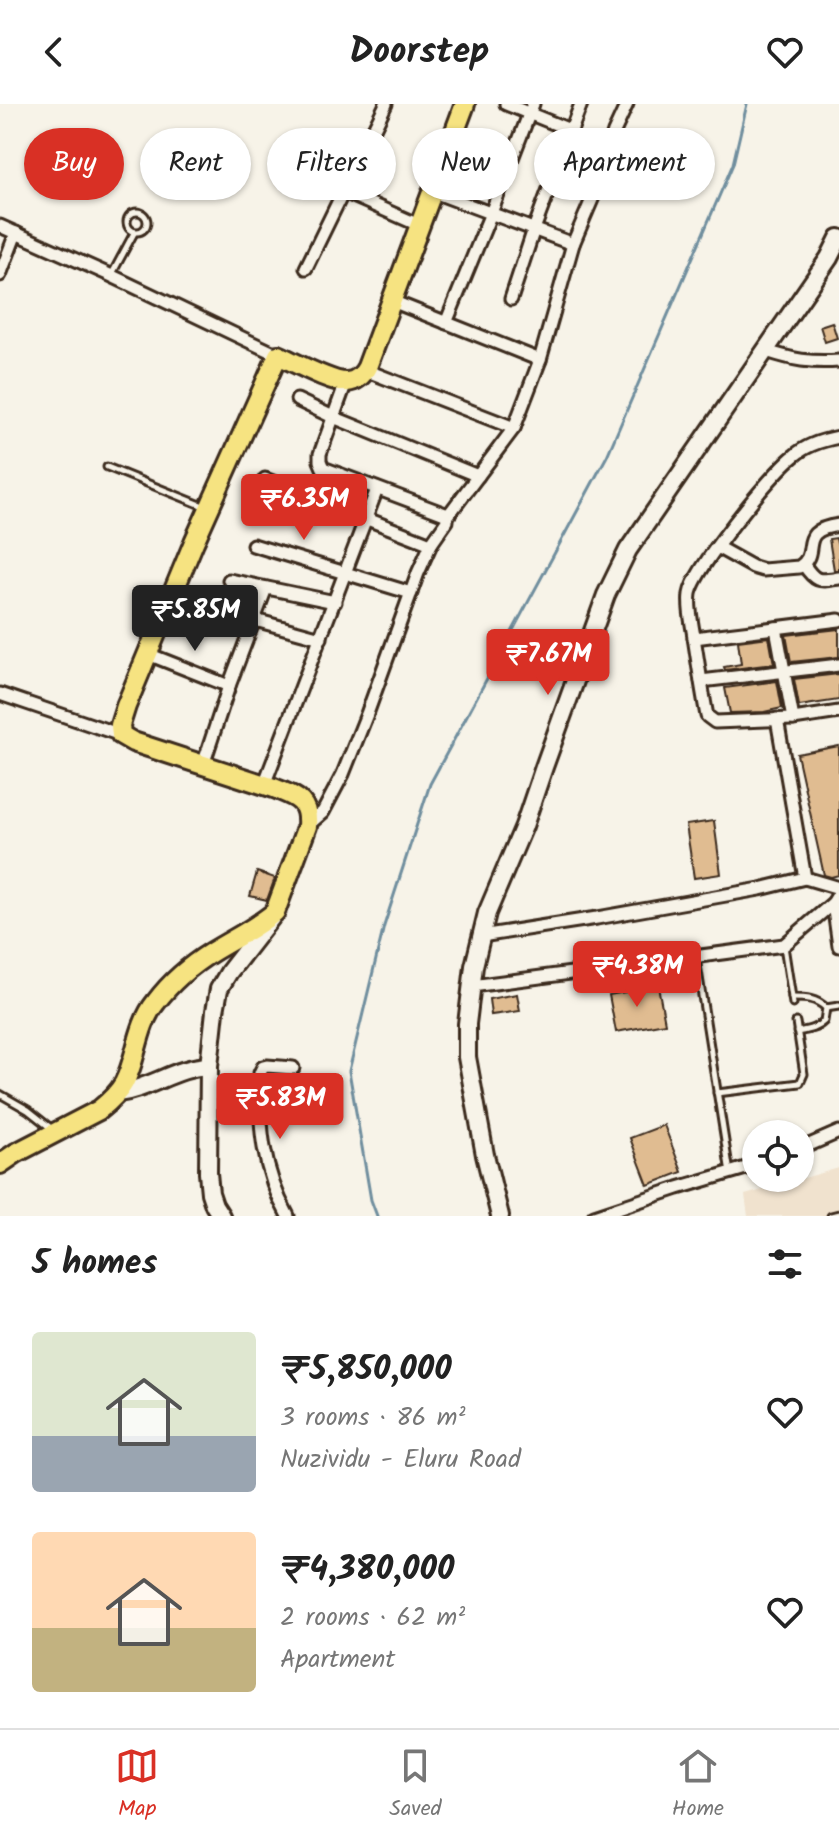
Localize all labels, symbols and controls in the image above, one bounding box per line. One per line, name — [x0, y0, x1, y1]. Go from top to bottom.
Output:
text: Doorstep — [350, 24, 489, 81]
icon: back — [32, 30, 76, 74]
icon: heart — [763, 30, 807, 74]
chip: Buy — [24, 128, 124, 200]
chip: Rent — [140, 128, 251, 200]
chip: Filters — [267, 128, 396, 200]
chip: New — [412, 128, 518, 200]
chip: Apartment — [534, 128, 715, 200]
pin: ₹6.35M — [239, 474, 369, 542]
text: ₹6.35M — [259, 479, 349, 521]
pin: ₹5.85M — [130, 585, 260, 653]
text: ₹5.85M — [150, 590, 240, 632]
pin: ₹7.67M — [483, 629, 613, 697]
text: ₹7.67M — [504, 634, 592, 676]
pin: ₹4.38M — [572, 941, 702, 1009]
text: ₹4.38M — [591, 946, 683, 988]
pin: ₹5.83M — [215, 1073, 345, 1141]
text: ₹5.83M — [234, 1078, 326, 1120]
map controls — [742, 1120, 814, 1192]
button: locate — [742, 1120, 814, 1192]
text: 5 homes — [32, 1237, 157, 1291]
icon: filters — [763, 1242, 807, 1286]
text: ₹5,850,000 — [280, 1343, 452, 1397]
icon: home — [96, 1364, 192, 1460]
icon: heart — [763, 1390, 807, 1434]
text: 3 rooms · 86 m² — [280, 1397, 465, 1439]
text: Nuzividu - Eluru Road — [280, 1439, 521, 1481]
text: ₹4,380,000 — [280, 1543, 454, 1597]
icon: home — [96, 1564, 192, 1660]
icon: heart — [763, 1590, 807, 1634]
text: 2 rooms · 62 m² — [280, 1597, 465, 1639]
text: Apartment — [280, 1639, 395, 1681]
tab: Map — [115, 1744, 159, 1827]
tab: Saved — [389, 1744, 442, 1827]
tab: Home — [672, 1744, 724, 1827]

